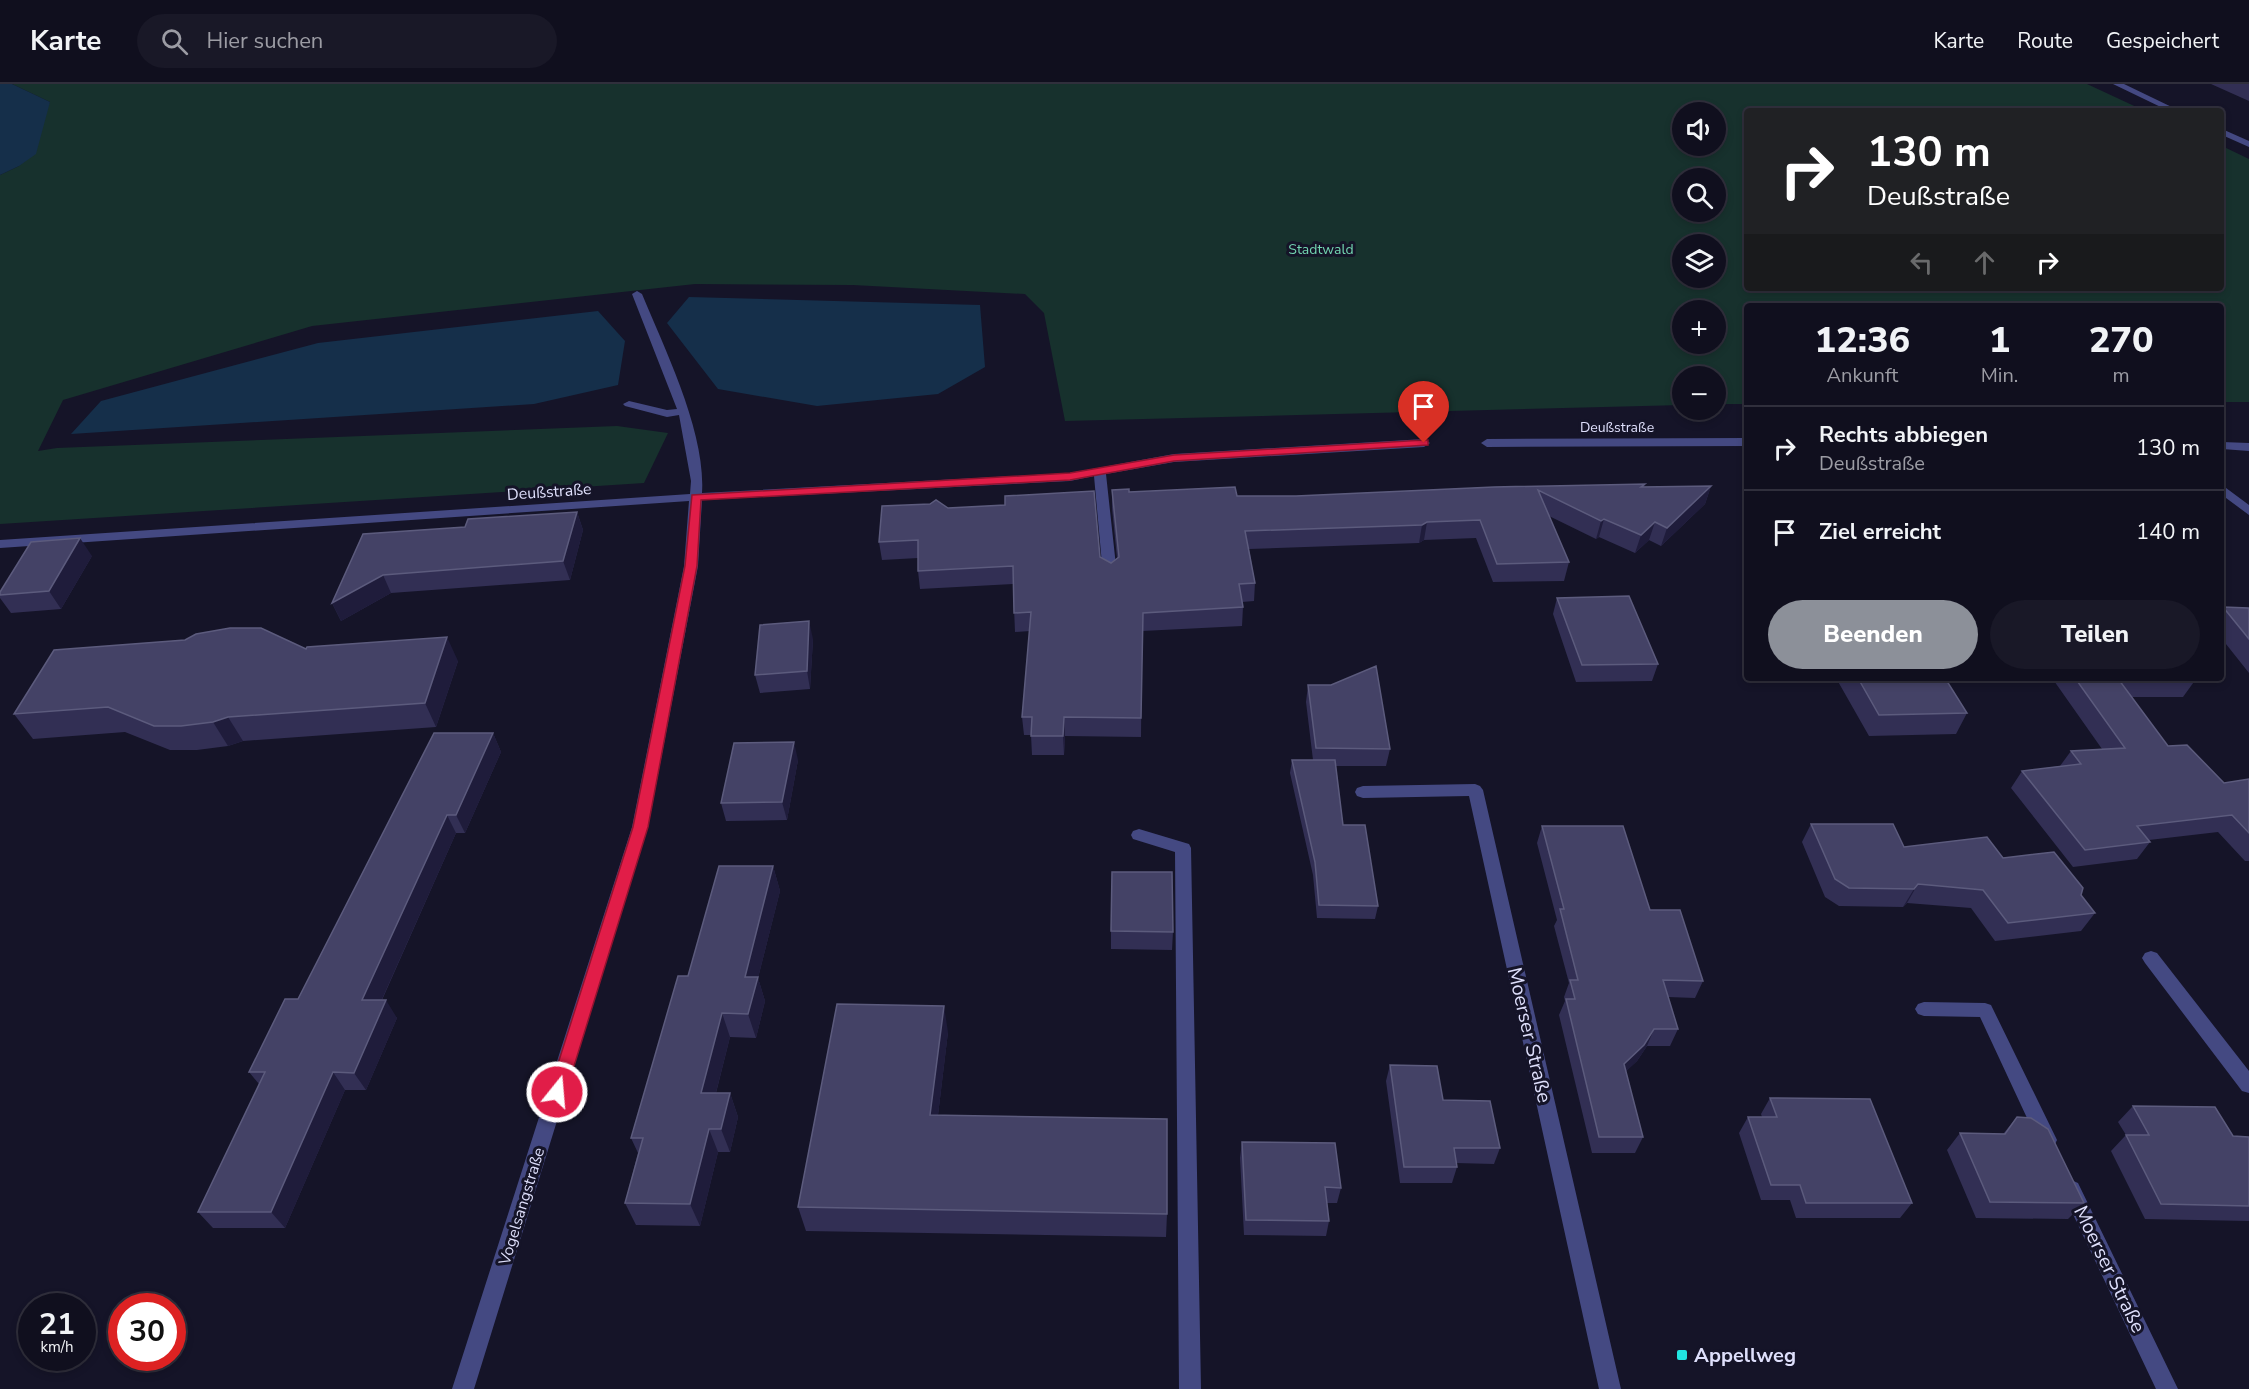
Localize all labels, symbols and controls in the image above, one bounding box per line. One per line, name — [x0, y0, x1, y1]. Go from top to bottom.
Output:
search box — [137, 14, 557, 68]
text: Karte — [30, 22, 101, 60]
icon: search — [158, 25, 191, 58]
text: Hier suchen — [206, 26, 323, 56]
text: Karte — [1934, 27, 1984, 55]
text: Route — [2017, 27, 2073, 55]
text: Gespeichert — [2106, 27, 2219, 55]
map controls — [1672, 102, 1726, 420]
button: sound — [1672, 102, 1726, 156]
text: 130 m — [1867, 124, 1991, 181]
icon: right — [1768, 132, 1846, 210]
button: search — [1672, 168, 1726, 222]
text: Deußstraße — [1867, 178, 2010, 215]
button: layers — [1672, 234, 1726, 288]
park label: Stadtwald — [1288, 240, 1354, 259]
icon: left — [1905, 246, 1938, 279]
icon: ahead — [1968, 246, 2001, 279]
icon: right — [2031, 246, 2064, 279]
button: + — [1672, 300, 1726, 354]
text: 12:36 — [1814, 316, 1910, 365]
text: 1 — [1989, 316, 2010, 365]
text: 270 — [2089, 316, 2154, 365]
text: Ankunft — [1826, 362, 1898, 389]
text: Min. — [1981, 362, 2018, 389]
text: m — [2113, 362, 2130, 389]
button: − — [1672, 366, 1726, 420]
pin — [1398, 381, 1449, 443]
icon: arrive — [1407, 390, 1440, 423]
street label: Deußstraße — [1580, 418, 1654, 437]
text: Rechts abbiegen — [1819, 420, 1988, 450]
icon: right — [1768, 432, 1801, 465]
text: 130 m — [2136, 433, 2200, 463]
text: Deußstraße — [1819, 450, 1925, 477]
street label: Deußstraße — [506, 478, 592, 506]
icon: arrive — [1768, 516, 1801, 549]
text: Ziel erreicht — [1819, 517, 1941, 547]
text: 140 m — [2136, 517, 2200, 547]
button: Beenden — [1768, 600, 1978, 669]
button: Teilen — [1990, 600, 2200, 669]
street label: Moerser Straße — [1501, 965, 1558, 1106]
position arrow — [525, 1060, 589, 1124]
street label: Vogelsangstraße — [493, 1145, 550, 1269]
street label: Moerser Straße — [2067, 1201, 2152, 1337]
speed limit sign: 30 — [108, 1293, 186, 1371]
text: 21 — [39, 1304, 75, 1345]
text: km/h — [40, 1337, 74, 1357]
place label: Appellweg — [1694, 1342, 1796, 1369]
marker: Appellweg — [1675, 1348, 1689, 1362]

